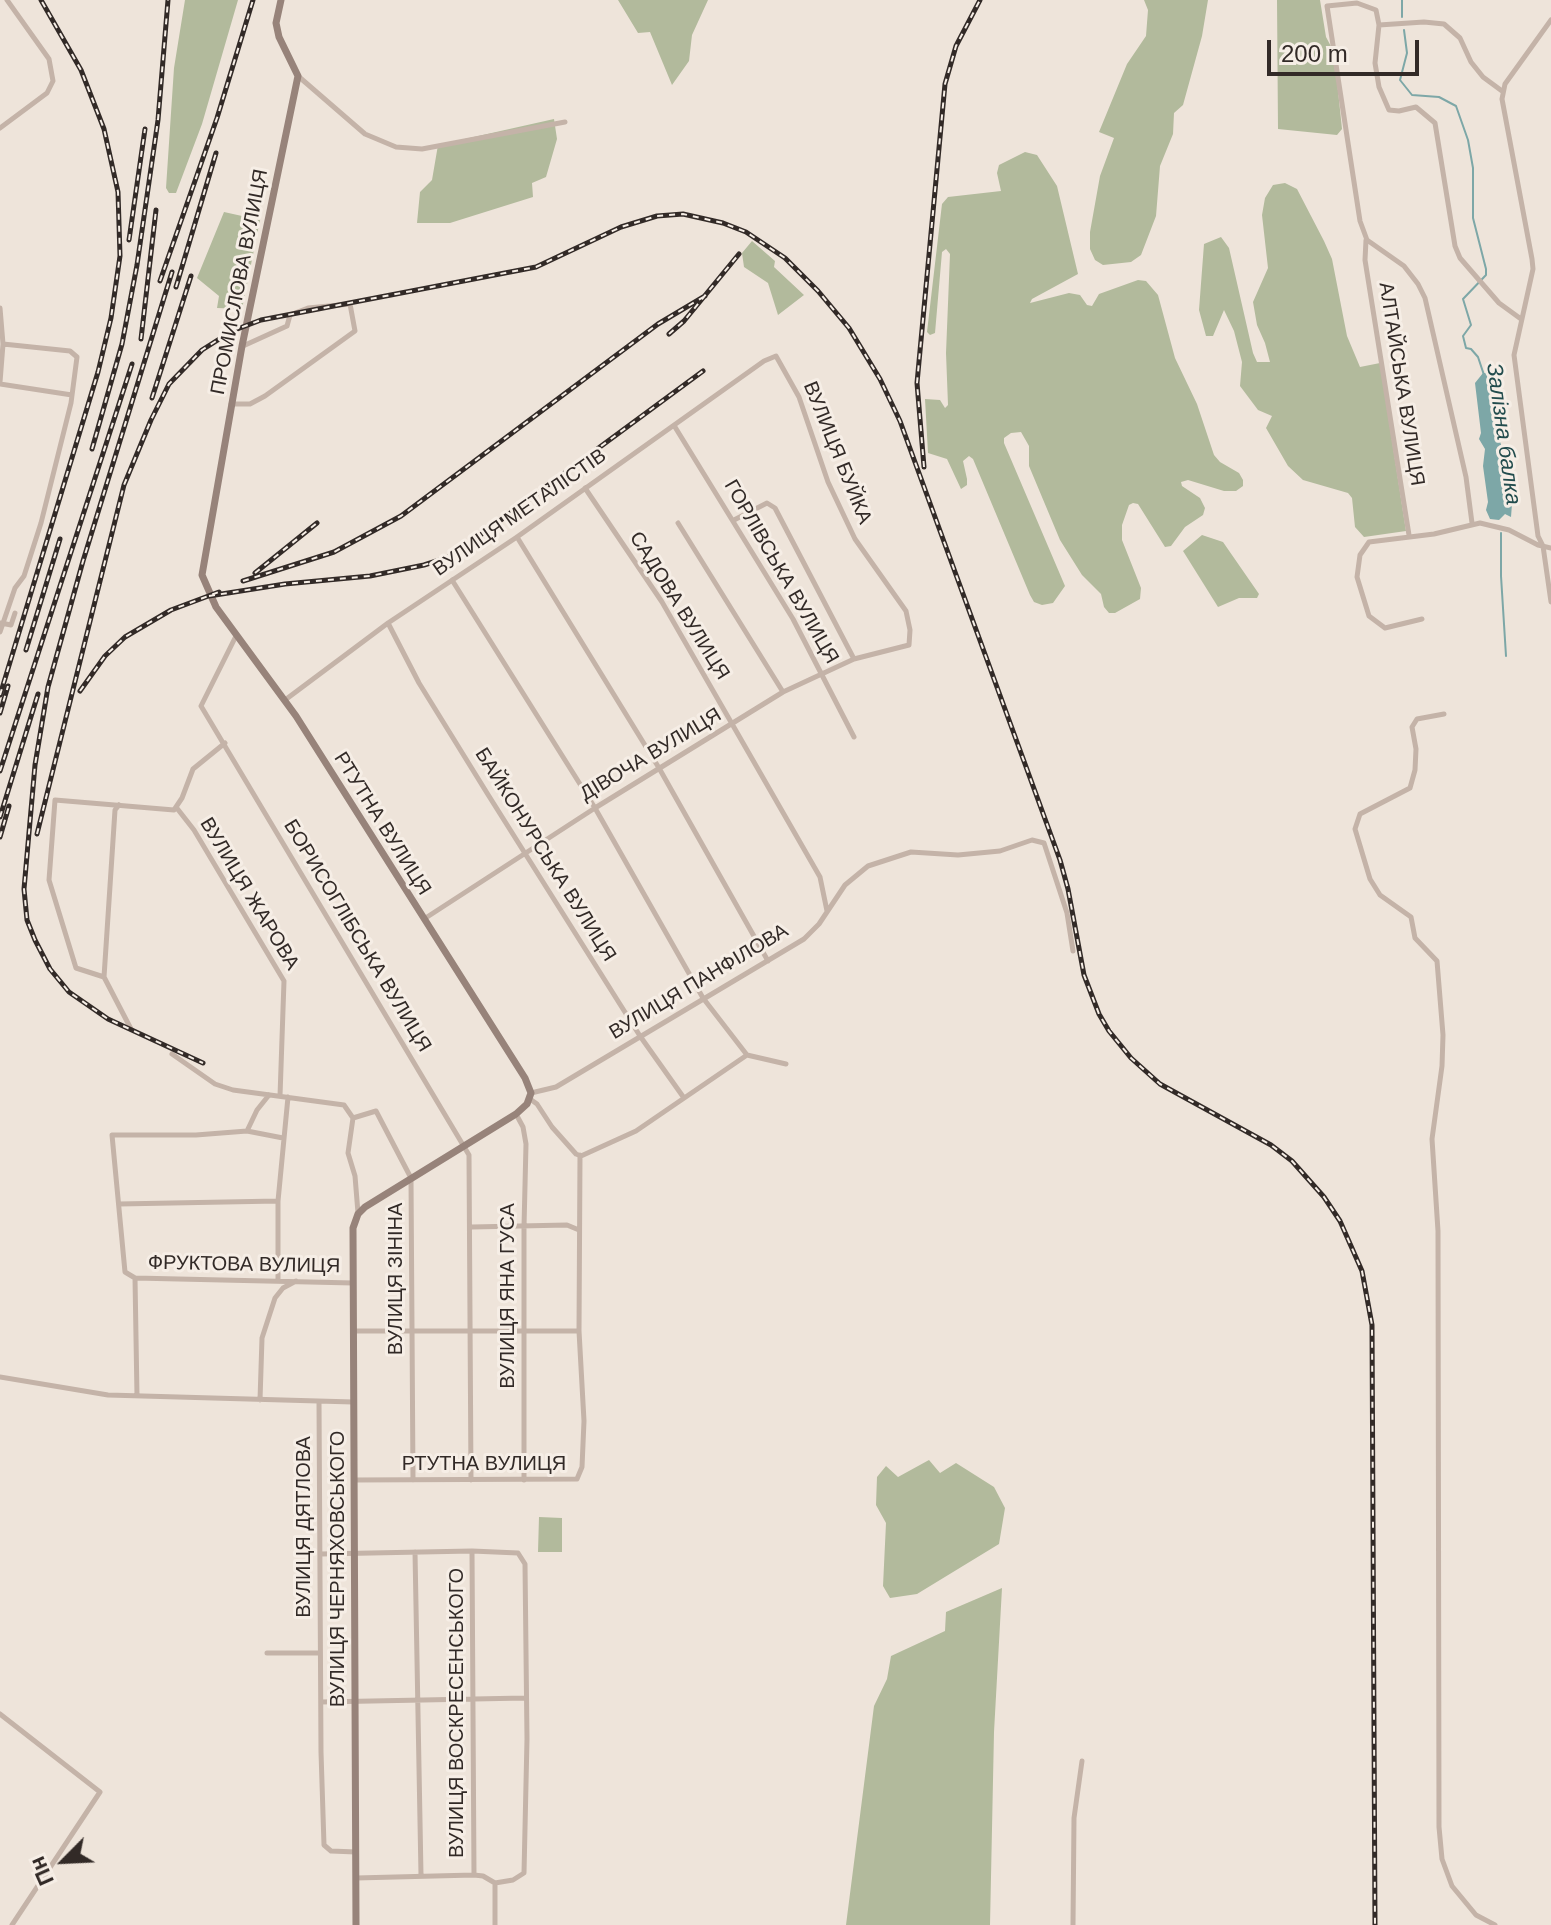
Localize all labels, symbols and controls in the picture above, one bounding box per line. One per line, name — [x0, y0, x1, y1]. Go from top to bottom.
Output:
scale bar — [1271, 24, 1423, 74]
text: 200 m — [1281, 40, 1348, 67]
street label: ПРОМИСЛОВА ВУЛИЦЯ — [206, 167, 274, 397]
street label: АЛТАЙСЬКА ВУЛИЦЯ — [1373, 281, 1429, 487]
water label: Залізна балка — [1480, 361, 1526, 507]
street label: ВУЛИЦЯ БУЙКА — [797, 378, 877, 528]
street label: ВУЛИЦЯ МЕТАЛІСТІВ — [429, 444, 611, 582]
street label: ГОРЛІВСЬКА ВУЛИЦЯ — [719, 476, 843, 668]
street label: САДОВА ВУЛИЦЯ — [624, 527, 734, 685]
street label: ДІВОЧА ВУЛИЦЯ — [576, 703, 726, 807]
street label: БАЙКОНУРСЬКА ВУЛИЦЯ — [469, 744, 621, 966]
street label: РТУТНА ВУЛИЦЯ — [328, 748, 436, 900]
street label: ВУЛИЦЯ ЖАРОВА — [194, 814, 304, 974]
street label: БОРИСОГЛІБСЬКА ВУЛИЦЯ — [278, 816, 436, 1056]
street label: ВУЛИЦЯ ПАНФІЛОВА — [605, 919, 793, 1045]
street label: ВУЛИЦЯ ЗІНІНА — [384, 1203, 408, 1355]
street label: ВУЛИЦЯ ЯНА ГУСА — [496, 1203, 520, 1389]
street label: ФРУКТОВА ВУЛИЦЯ — [148, 1251, 340, 1279]
street label: ВУЛИЦЯ ЧЕРНЯХОВСЬКОГО — [326, 1431, 350, 1707]
street label: ВУЛИЦЯ ДЯТЛОВА — [292, 1436, 316, 1618]
street label: РТУТНА ВУЛИЦЯ — [402, 1452, 566, 1476]
street label: ВУЛИЦЯ ВОСКРЕСЕНСЬКОГО — [445, 1568, 469, 1858]
north arrow — [24, 1821, 104, 1901]
text: Пн — [24, 1853, 59, 1889]

